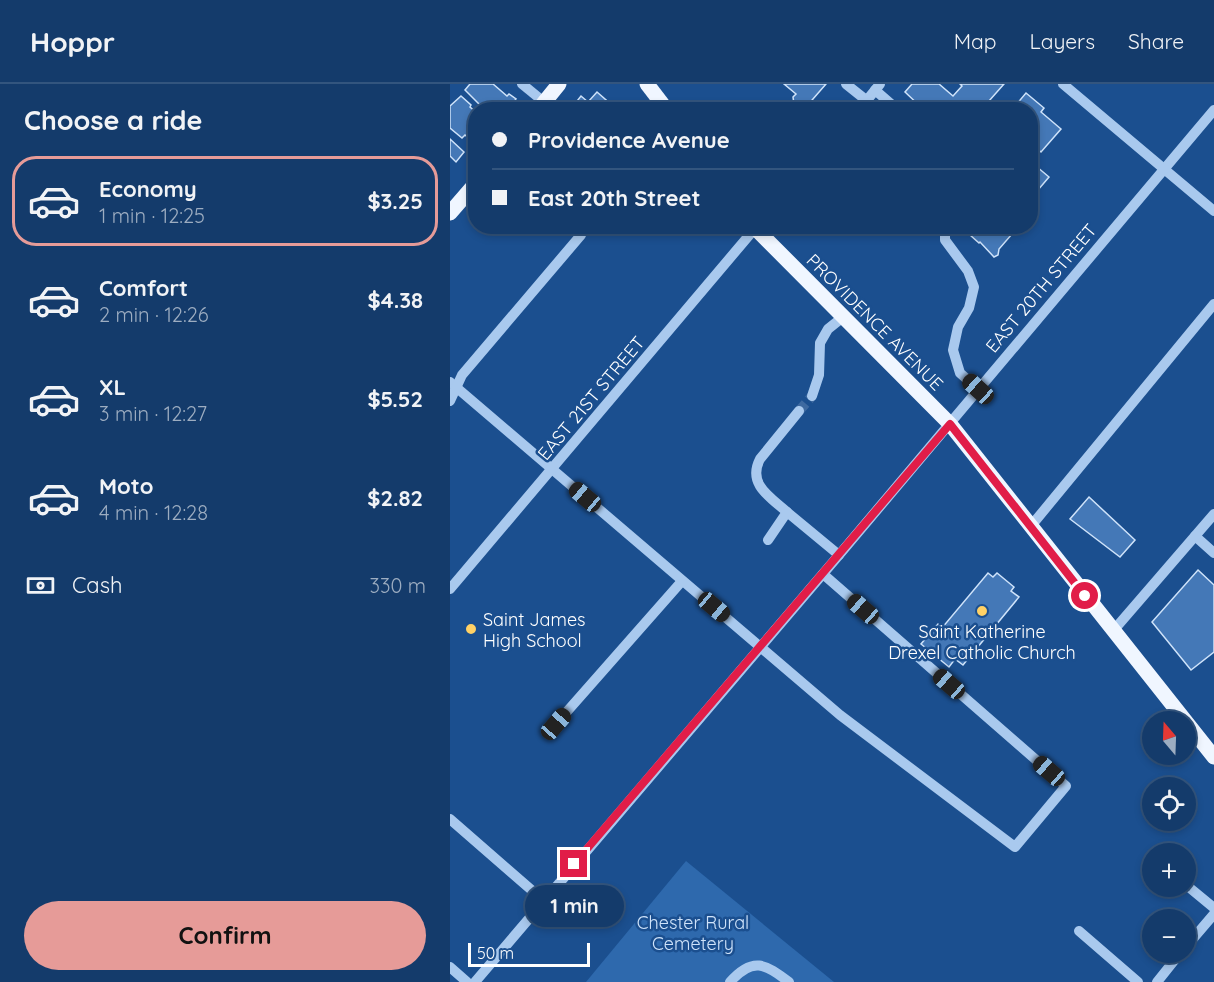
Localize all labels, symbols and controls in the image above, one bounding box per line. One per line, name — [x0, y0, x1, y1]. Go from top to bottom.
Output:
text: Hoppr — [30, 24, 115, 59]
text: Map — [954, 28, 997, 54]
text: Layers — [1030, 28, 1095, 54]
text: Share — [1128, 28, 1184, 54]
text: Choose a ride — [24, 103, 202, 137]
text: Providence Avenue — [528, 126, 730, 154]
icon: car — [27, 174, 81, 228]
text: Economy — [99, 175, 197, 203]
text: East 20th Street — [528, 184, 700, 212]
text: $3.25 — [367, 187, 423, 215]
text: 1 min · 12:25 — [99, 203, 205, 228]
street label: EAST 20TH STREET — [980, 219, 1102, 357]
street label: PROVIDENCE AVENUE — [802, 249, 948, 395]
icon: car — [27, 273, 81, 327]
text: Comfort — [99, 274, 188, 302]
text: $4.38 — [368, 286, 423, 314]
text: 2 min · 12:26 — [99, 302, 209, 327]
street label: EAST 21ST STREET — [532, 331, 650, 465]
car — [959, 370, 997, 408]
icon: car — [27, 372, 81, 426]
text: XL — [99, 373, 126, 401]
text: $5.52 — [367, 385, 423, 413]
text: 3 min · 12:27 — [99, 401, 207, 426]
icon: car — [27, 471, 81, 525]
text: Moto — [99, 472, 153, 500]
car — [565, 479, 605, 515]
text: $2.82 — [367, 484, 423, 512]
text: 4 min · 12:28 — [99, 500, 208, 525]
icon: cash — [24, 569, 57, 602]
text: Cash — [72, 571, 123, 599]
text: 330 m — [369, 573, 426, 598]
route start — [1071, 582, 1098, 609]
car — [694, 589, 734, 625]
car — [844, 590, 882, 628]
marker: Saint Katherine Drexel Catholic Church — [975, 604, 989, 618]
place label: Saint James High School — [483, 608, 586, 652]
place label: Saint Katherine Drexel Catholic Church — [888, 620, 1076, 664]
marker: Saint James High School — [464, 622, 478, 636]
car — [930, 665, 968, 703]
car — [537, 705, 575, 743]
north arrow — [1142, 711, 1196, 765]
map controls — [1142, 711, 1196, 963]
car — [1030, 752, 1068, 790]
button: locate — [1142, 777, 1196, 831]
button: + — [1142, 843, 1196, 897]
route end — [560, 850, 587, 877]
callout: 1 min — [524, 885, 624, 927]
text: 1 min — [550, 893, 599, 918]
button: Confirm — [24, 901, 426, 970]
button: − — [1142, 909, 1196, 963]
park label: Chester Rural Cemetery — [637, 911, 749, 955]
scale bar — [468, 940, 590, 968]
text: 50 m — [477, 943, 514, 963]

